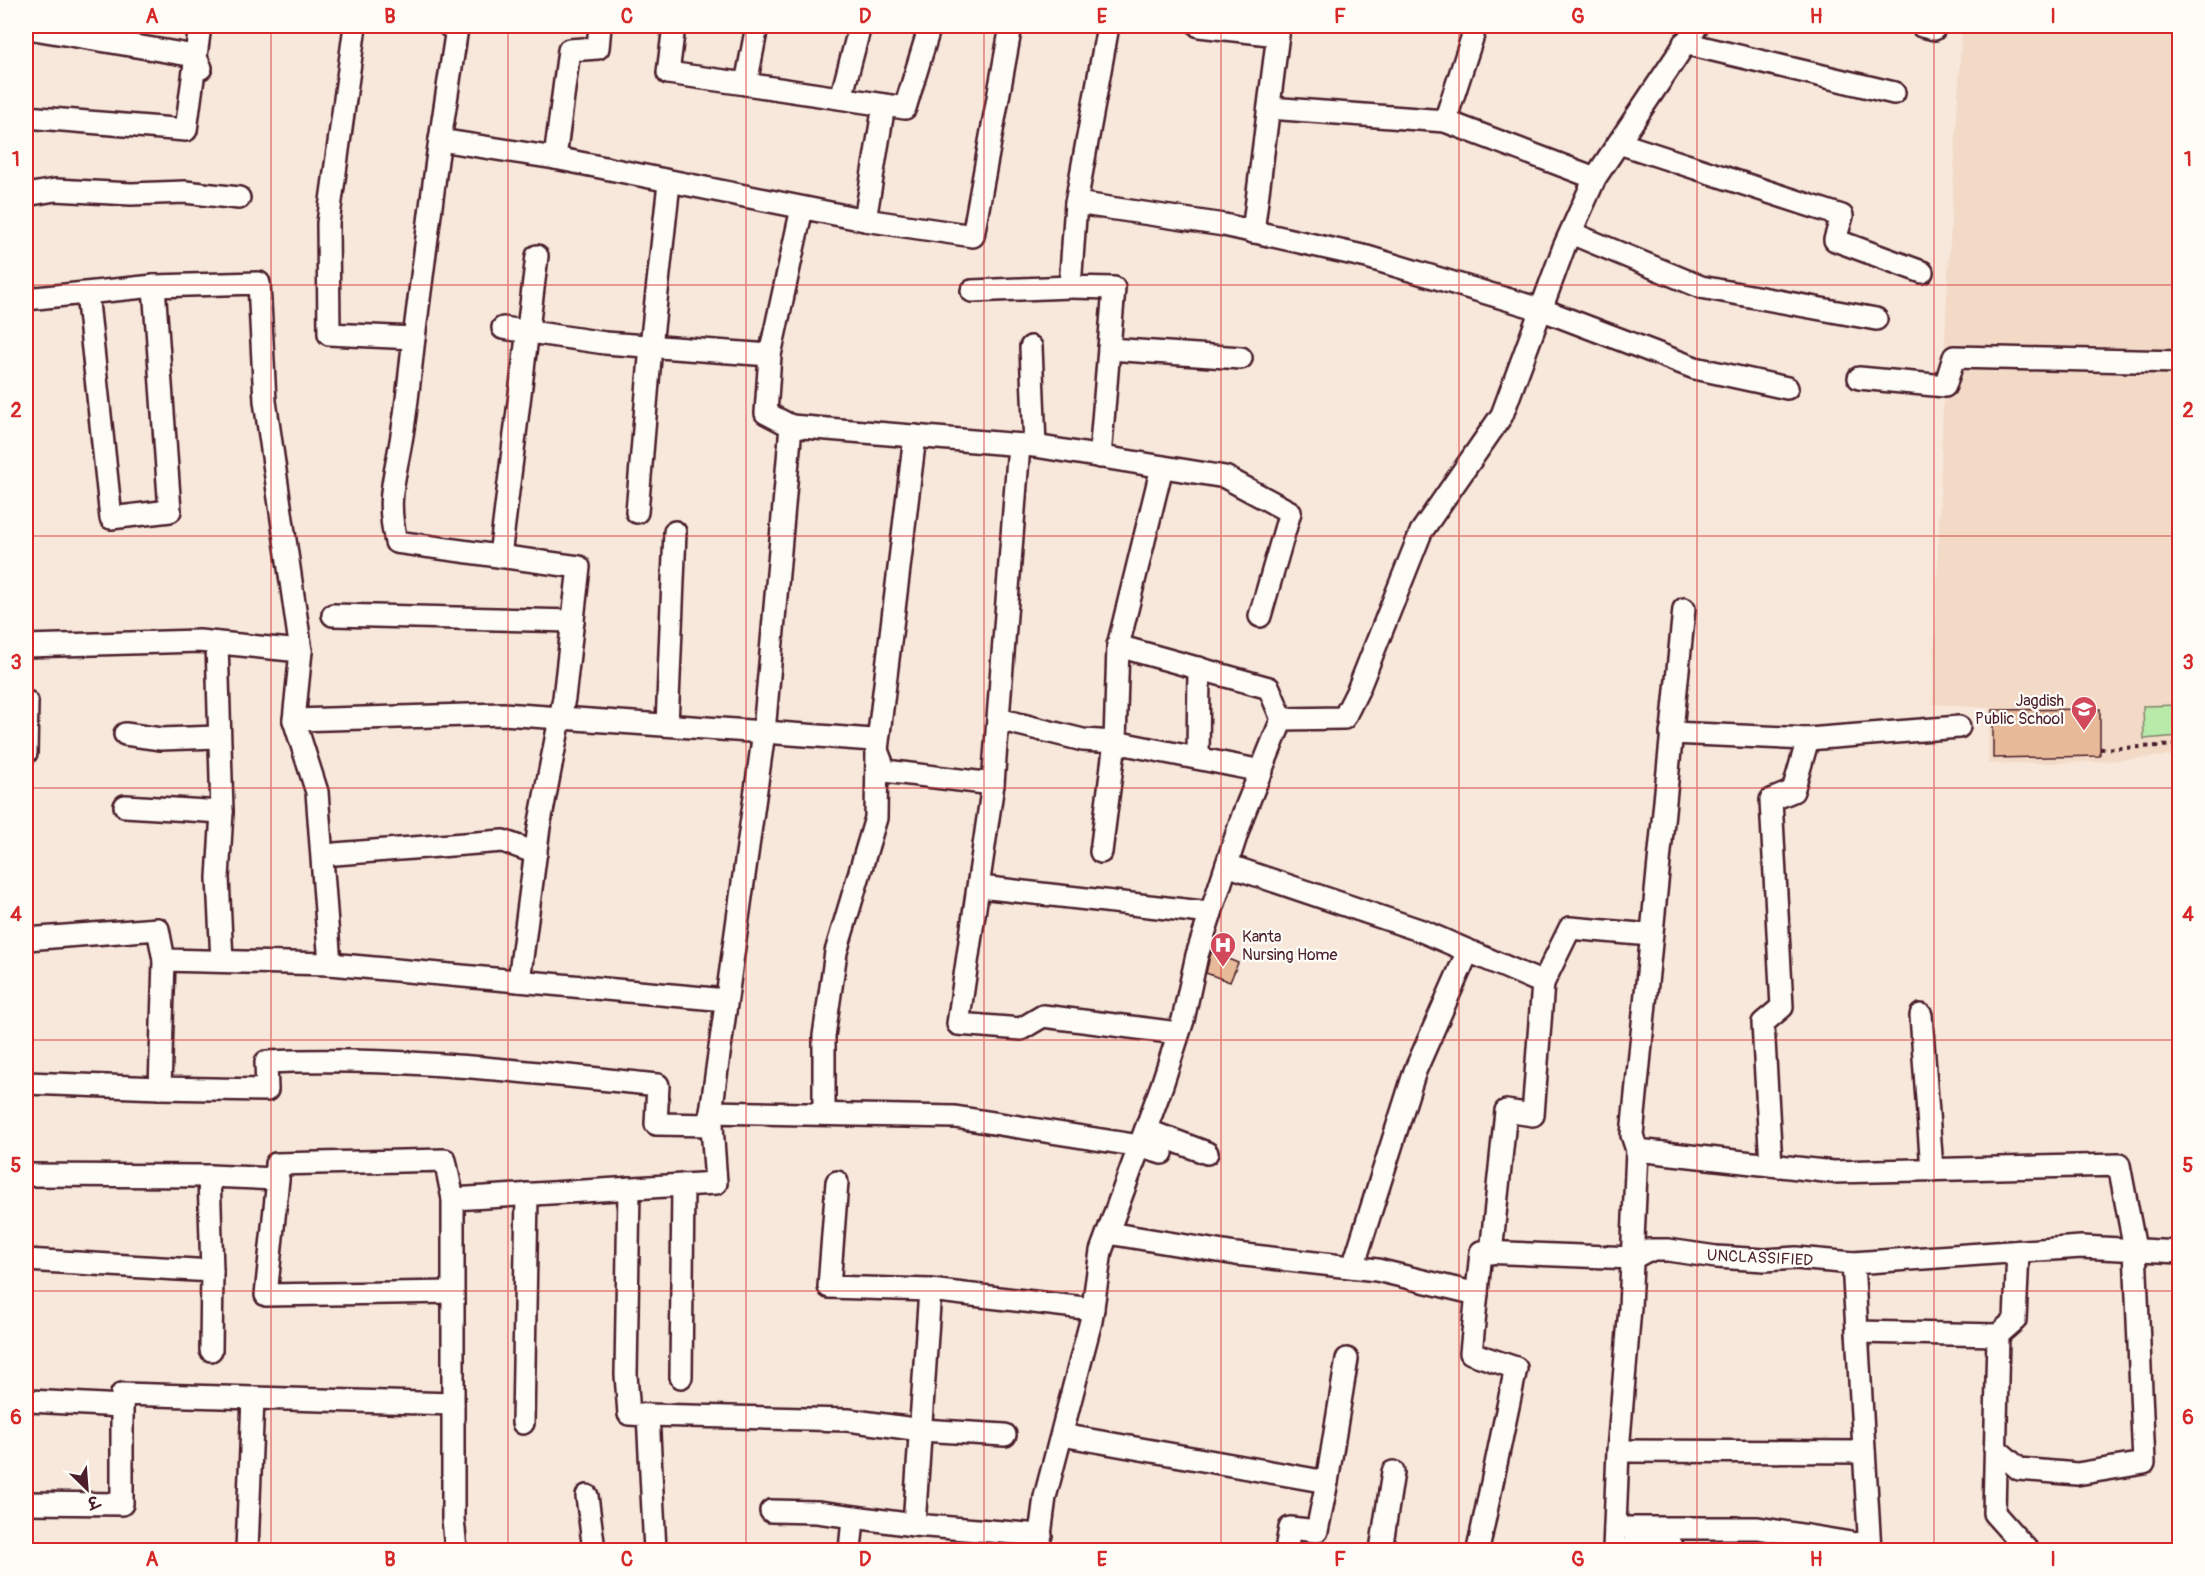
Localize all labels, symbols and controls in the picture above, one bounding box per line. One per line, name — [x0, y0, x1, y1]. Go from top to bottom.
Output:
text: A — [146, 4, 159, 29]
text: B — [384, 4, 396, 29]
text: C — [621, 4, 633, 29]
text: D — [859, 4, 872, 29]
text: E — [1097, 4, 1108, 29]
text: F — [1334, 4, 1346, 29]
text: G — [1571, 4, 1585, 29]
text: H — [1810, 4, 1823, 29]
text: I — [2050, 4, 2056, 29]
text: 1 — [12, 147, 20, 172]
text: 1 — [2184, 147, 2192, 172]
text: 2 — [10, 398, 22, 423]
text: 2 — [2182, 398, 2194, 423]
text: 3 — [10, 650, 22, 675]
text: 3 — [2182, 650, 2194, 675]
place label: Jagdish Public School — [1975, 691, 2064, 729]
school or university icon: Jagdish Public School — [2069, 694, 2099, 732]
text: 4 — [10, 902, 22, 927]
text: 4 — [2182, 902, 2194, 927]
place label: Kanta Nursing Home — [1242, 927, 1337, 965]
hospital icon: Kanta Nursing Home — [1208, 930, 1238, 968]
text: 5 — [11, 1153, 22, 1178]
text: 5 — [2183, 1153, 2194, 1178]
street label: UNCLASSIFIED — [1706, 1245, 1814, 1271]
text: 6 — [10, 1405, 22, 1430]
text: 6 — [2182, 1405, 2194, 1430]
north arrow — [57, 1459, 117, 1519]
text: उ — [83, 1490, 104, 1514]
text: A — [146, 1547, 159, 1572]
text: B — [384, 1547, 396, 1572]
text: C — [621, 1547, 633, 1572]
text: D — [859, 1547, 872, 1572]
text: E — [1097, 1547, 1108, 1572]
text: F — [1334, 1547, 1346, 1572]
text: G — [1571, 1547, 1585, 1572]
text: H — [1810, 1547, 1823, 1572]
text: I — [2050, 1547, 2056, 1572]

